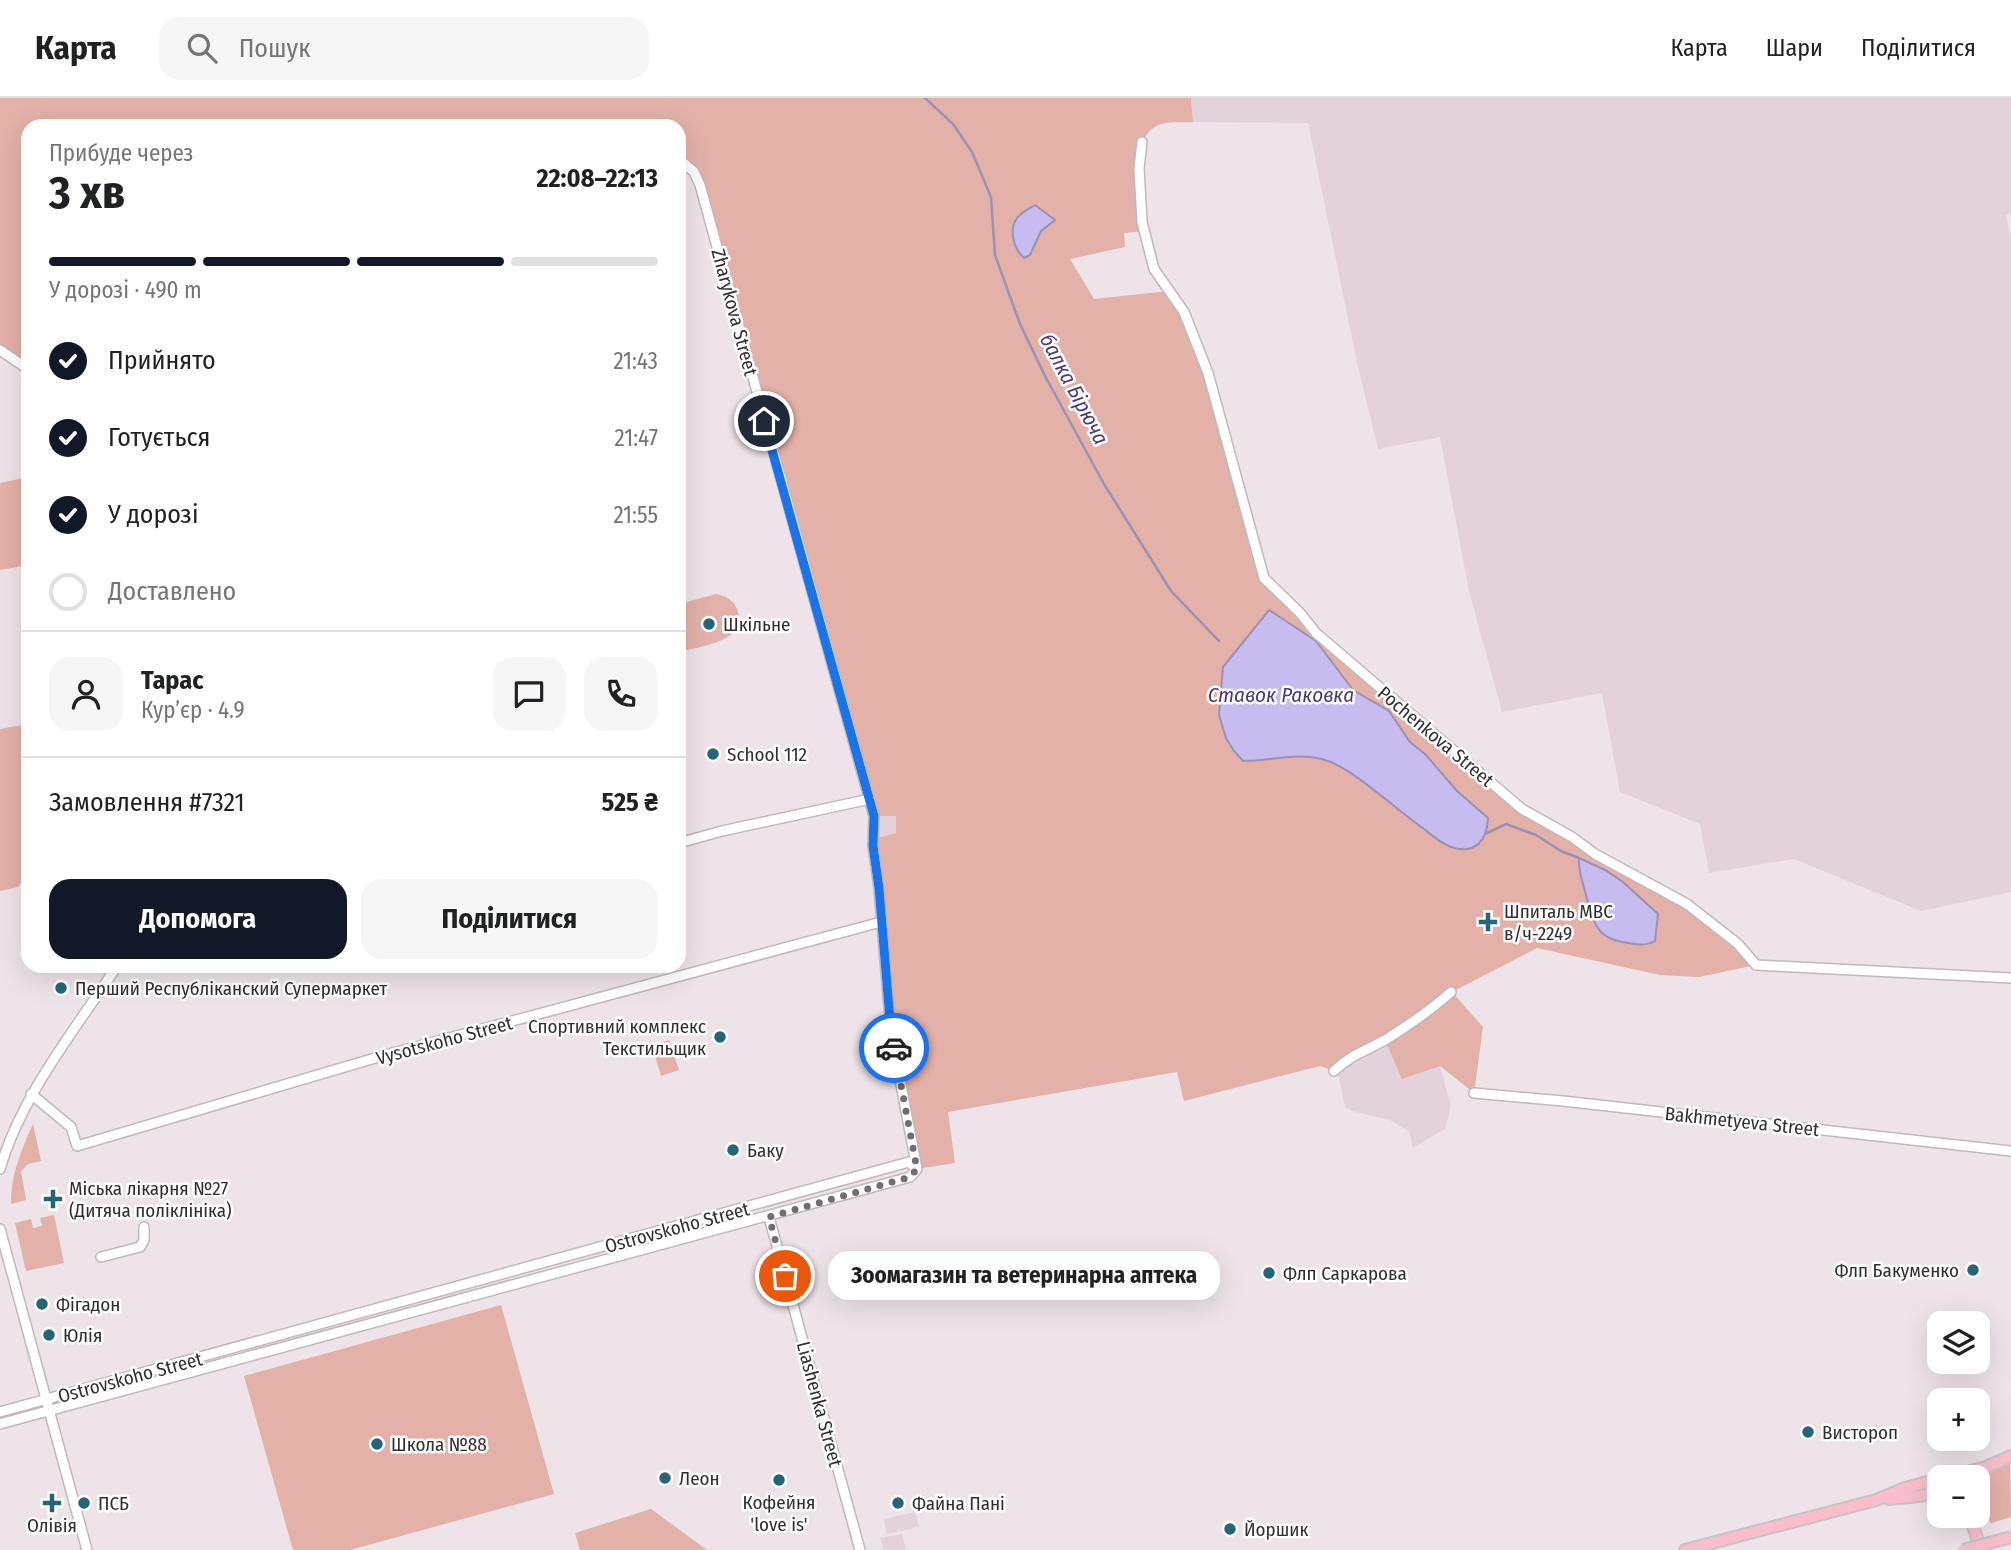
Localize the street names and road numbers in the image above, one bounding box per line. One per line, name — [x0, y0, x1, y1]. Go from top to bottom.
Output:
street label: Zharykova Street — [706, 246, 763, 379]
street label: Pochenkova Street — [1373, 681, 1499, 792]
street label: Vysotskoho Street — [373, 1011, 516, 1070]
street label: Bakhmetyeva Street — [1664, 1102, 1821, 1141]
street label: Ostrovskoho Street — [602, 1197, 753, 1258]
street label: Liashenka Street — [792, 1339, 848, 1470]
street label: Ostrovskoho Street — [55, 1347, 206, 1408]

